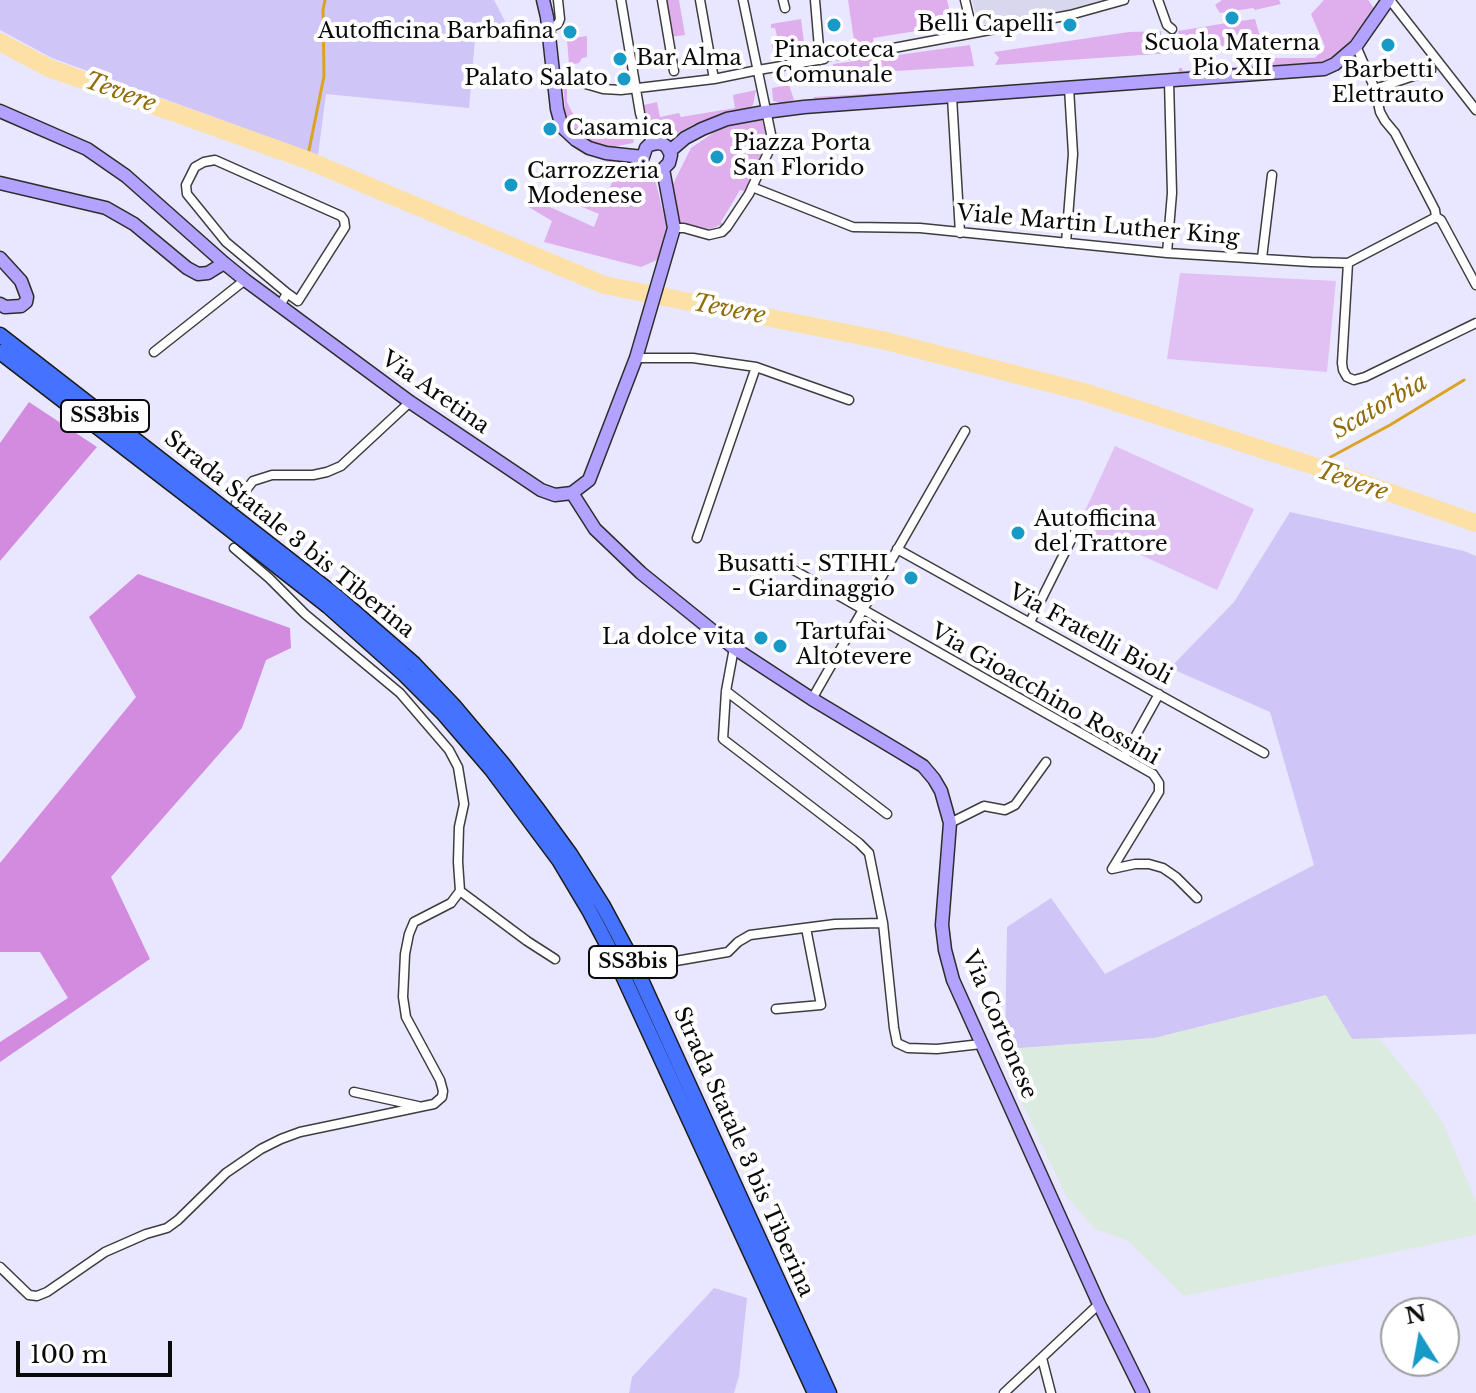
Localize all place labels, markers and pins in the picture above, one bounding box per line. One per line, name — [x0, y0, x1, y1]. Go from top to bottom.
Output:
marker: Scuola Materna Pio XII — [1223, 9, 1241, 27]
place label: Belli Capelli — [917, 12, 1054, 38]
marker: Pinacoteca Comunale — [825, 16, 843, 34]
marker: Belli Capelli — [1061, 16, 1079, 34]
place label: Autofficina Barbafina — [318, 19, 554, 45]
marker: Autofficina Barbafina — [561, 23, 579, 41]
place label: Scuola Materna Pio XII — [1144, 31, 1320, 82]
marker: Barbetti Elettrauto — [1379, 36, 1397, 54]
place label: Pinacoteca Comunale — [773, 38, 895, 90]
place label: Bar Alma — [636, 46, 742, 72]
marker: Bar Alma — [611, 50, 629, 68]
place label: Barbetti Elettrauto — [1332, 58, 1444, 110]
place label: Palato Salato — [464, 66, 608, 92]
marker: Palato Salato — [615, 70, 633, 88]
place label: Casamica — [566, 116, 673, 142]
marker: Casamica — [541, 120, 559, 138]
place label: Piazza Porta San Florido — [733, 131, 871, 182]
marker: Piazza Porta San Florido — [708, 148, 726, 166]
place label: Carrozzeria Modenese — [527, 159, 659, 210]
marker: Carrozzeria Modenese — [502, 176, 520, 194]
place label: Autofficina del Trattore — [1034, 507, 1168, 558]
marker: Autofficina del Trattore — [1009, 524, 1027, 542]
place label: Busatti - STIHL - Giardinaggio — [717, 552, 895, 604]
marker: Busatti - STIHL - Giardinaggio — [902, 569, 920, 587]
place label: Tartufai Altotevere — [796, 620, 912, 672]
place label: La dolce vita — [602, 625, 745, 651]
marker: La dolce vita — [752, 629, 770, 647]
marker: Tartufai Altotevere — [771, 637, 789, 655]

